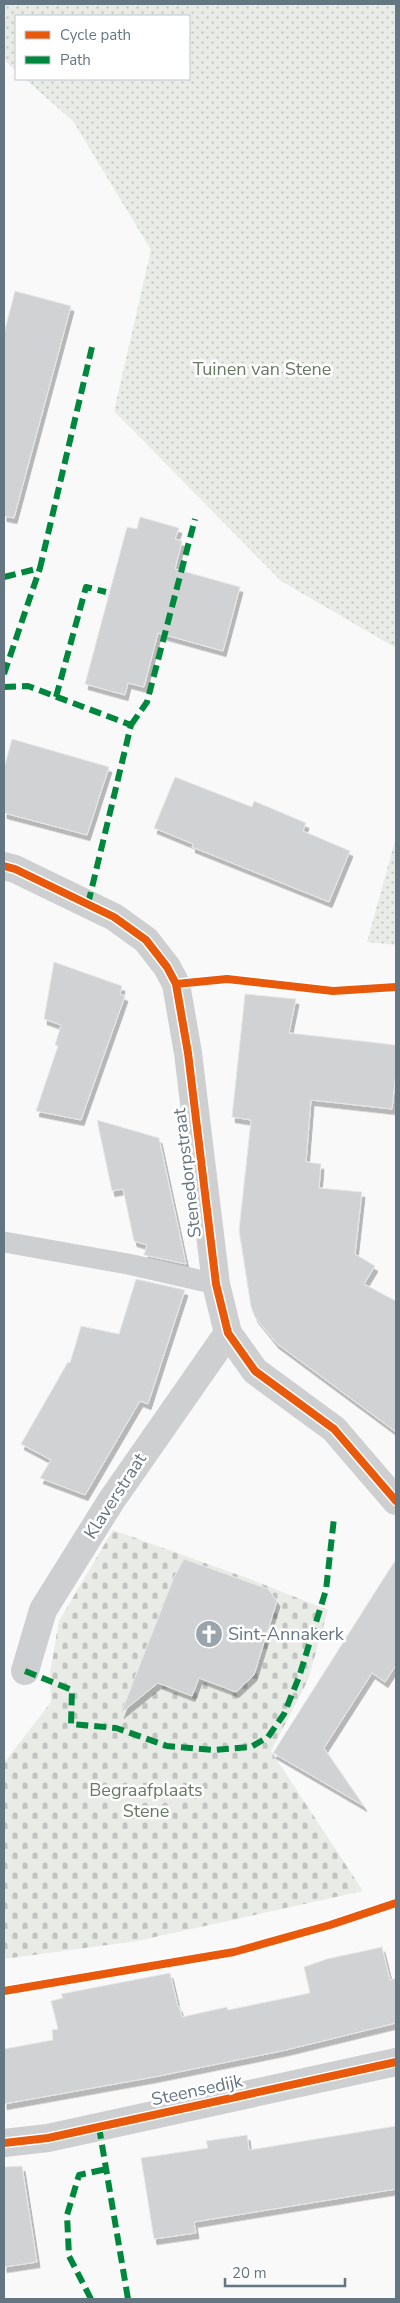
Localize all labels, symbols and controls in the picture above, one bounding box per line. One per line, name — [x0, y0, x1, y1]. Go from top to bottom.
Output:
legend — [15, 15, 190, 80]
text: Cycle path — [60, 25, 131, 45]
text: Path — [60, 50, 91, 70]
park label: Tuinen van Stene — [193, 357, 331, 381]
street label: Stenedorpstraat — [167, 1106, 207, 1239]
street label: Klaverstraat — [78, 1448, 152, 1544]
church icon: Sint-Annakerk — [194, 1619, 224, 1649]
place label: Sint-Annakerk — [228, 1622, 345, 1646]
park label: Begraafplaats Stene — [89, 1778, 203, 1823]
street label: Steensedijk — [149, 2068, 246, 2111]
scale bar — [225, 2256, 345, 2288]
text: 20 m — [232, 2263, 267, 2283]

